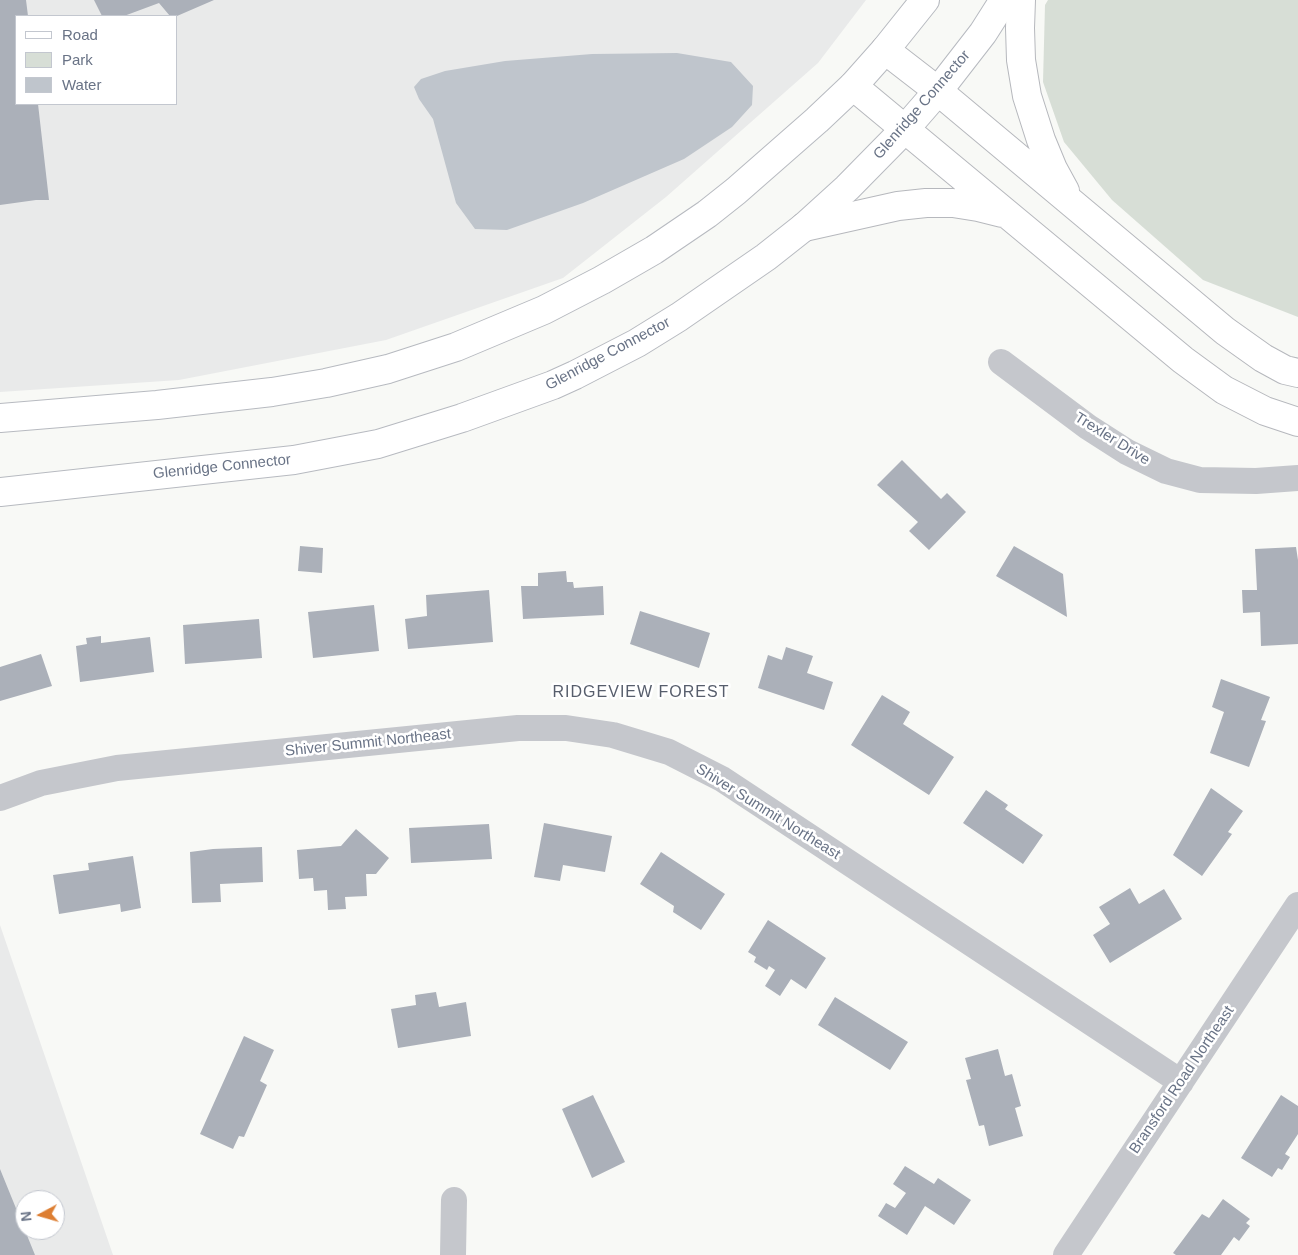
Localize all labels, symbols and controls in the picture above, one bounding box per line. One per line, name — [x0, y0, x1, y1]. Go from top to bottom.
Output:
legend — [15, 15, 178, 105]
text: Road — [62, 26, 98, 43]
street label: Glenridge Connector — [870, 47, 974, 163]
text: Park — [62, 51, 93, 68]
text: Water — [62, 76, 101, 93]
street label: Glenridge Connector — [543, 314, 673, 394]
street label: Trexler Drive — [1071, 409, 1153, 469]
street label: Glenridge Connector — [152, 451, 292, 483]
district label: RIDGEVIEW FOREST — [551, 683, 731, 703]
street label: Shiver Summit Northeast — [284, 725, 452, 761]
street label: Shiver Summit Northeast — [693, 760, 843, 864]
street label: Bransford Road Northeast — [1126, 1003, 1238, 1157]
north arrow — [15, 1190, 65, 1240]
text: N — [18, 1211, 35, 1222]

